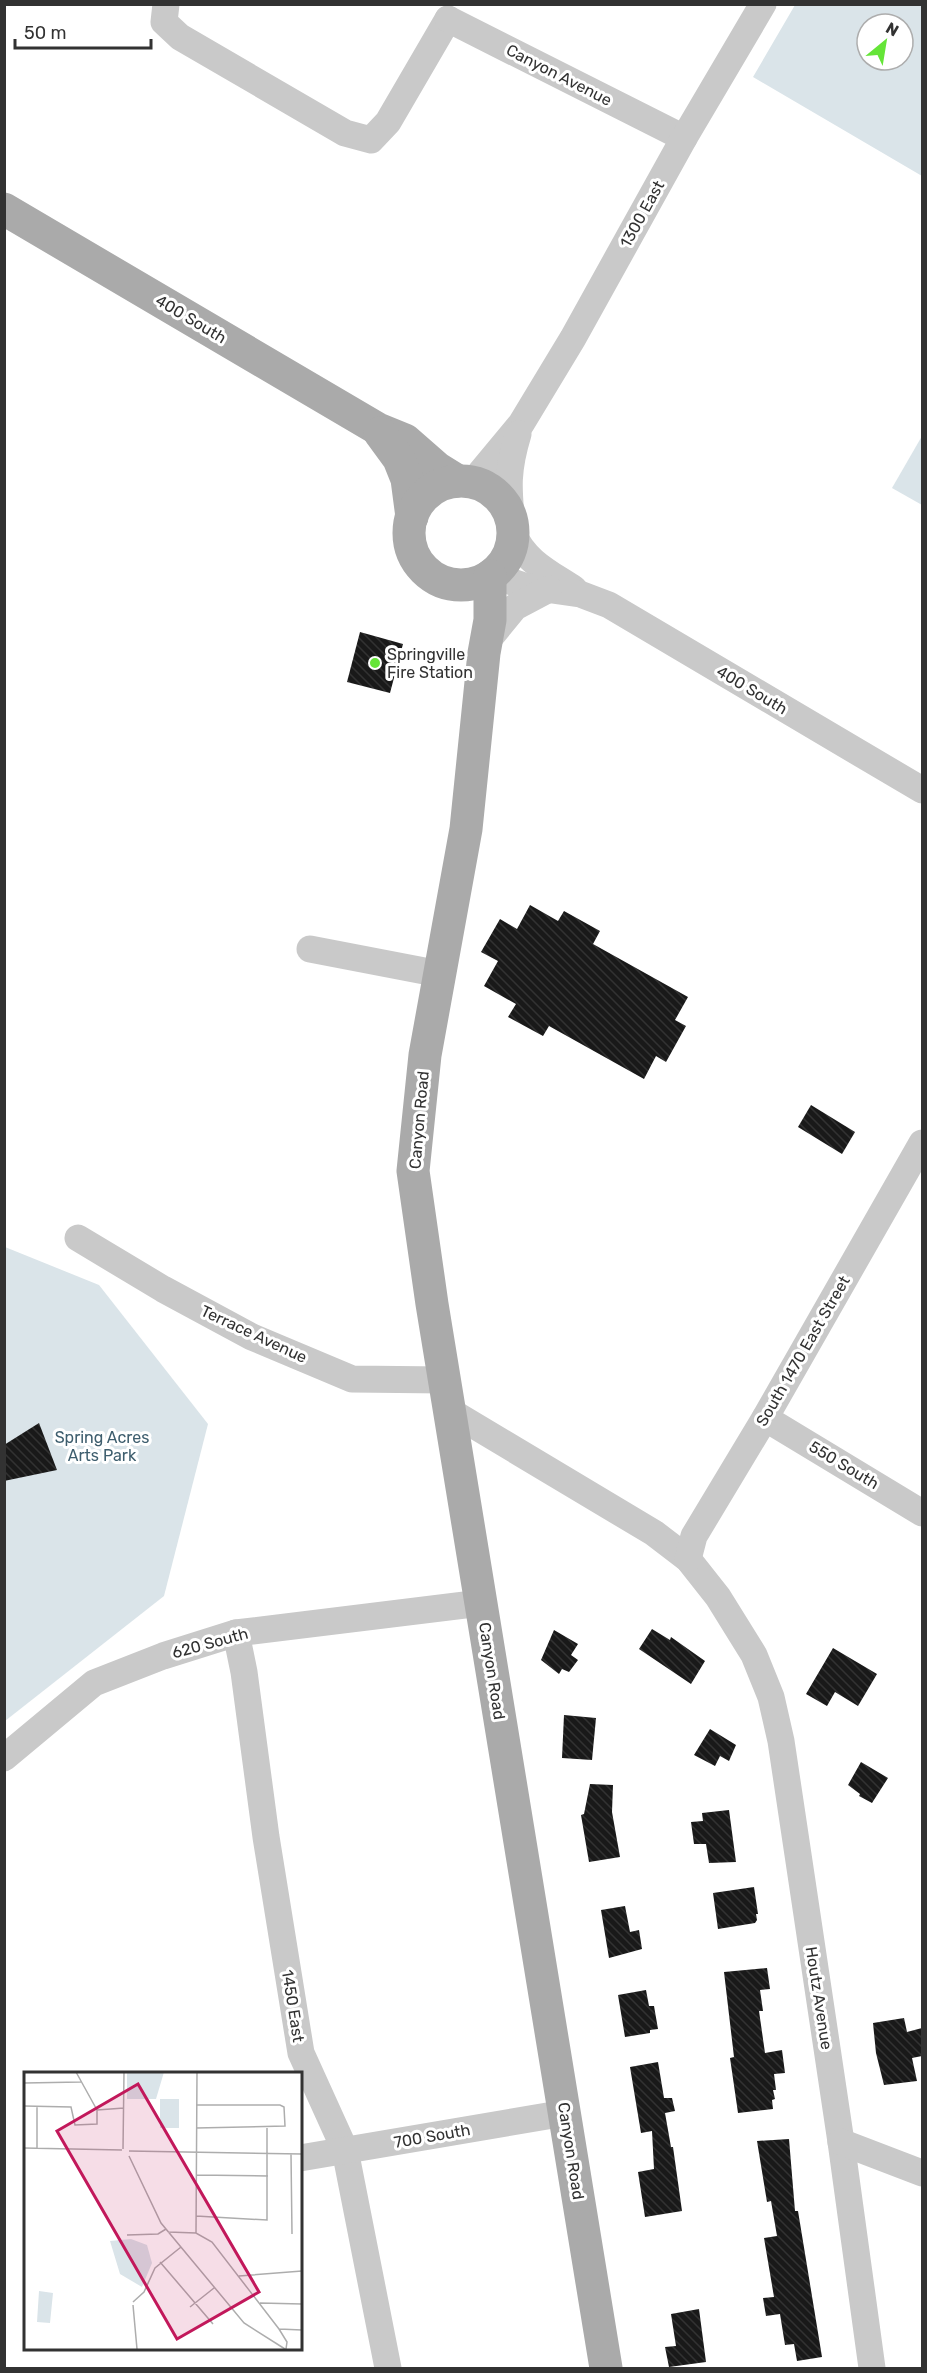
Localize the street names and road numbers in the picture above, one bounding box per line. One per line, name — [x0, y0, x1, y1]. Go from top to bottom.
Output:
street label: Canyon Avenue — [503, 40, 615, 110]
street label: 1300 East — [616, 177, 668, 251]
street label: 400 South — [152, 291, 230, 347]
street label: 400 South — [713, 662, 791, 718]
street label: Canyon Road — [405, 1070, 433, 1170]
street label: South 1470 East Street — [752, 1272, 854, 1430]
street label: Terrace Avenue — [198, 1301, 310, 1367]
street label: 550 South — [806, 1437, 882, 1493]
street label: Canyon Road — [475, 1621, 509, 1721]
street label: 620 South — [170, 1624, 250, 1662]
street label: Houtz Avenue — [801, 1945, 837, 2051]
street label: 1450 East — [278, 1968, 308, 2044]
street label: Canyon Road — [554, 2101, 588, 2201]
street label: 700 South — [392, 2120, 472, 2152]

